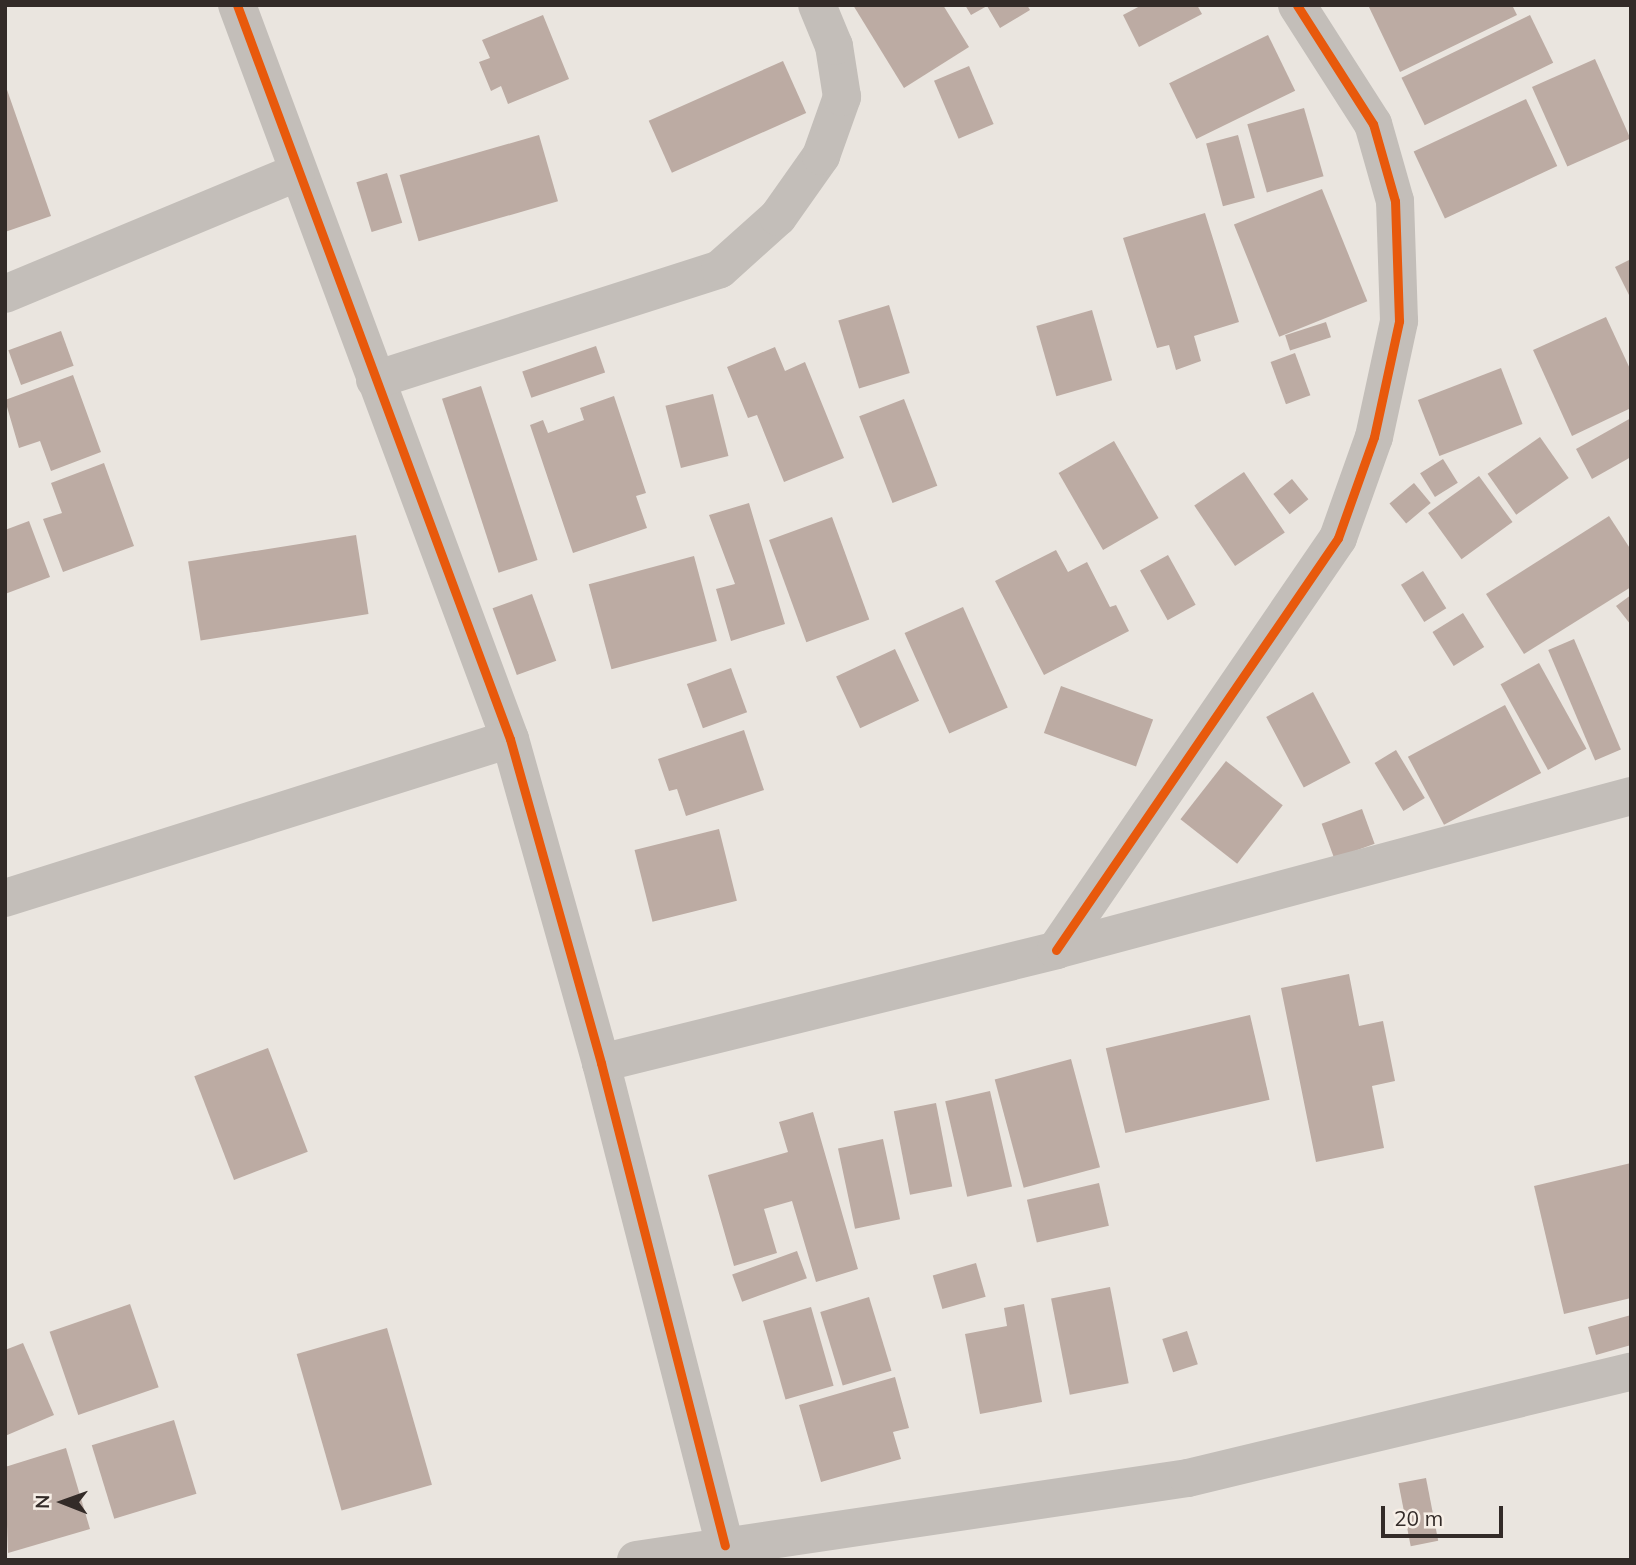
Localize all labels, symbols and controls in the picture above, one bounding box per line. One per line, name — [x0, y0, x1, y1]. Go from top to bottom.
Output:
north arrow — [28, 1467, 98, 1537]
scale bar — [1384, 1492, 1506, 1536]
text: N — [30, 1494, 54, 1509]
text: 20 m — [1394, 1505, 1443, 1531]

